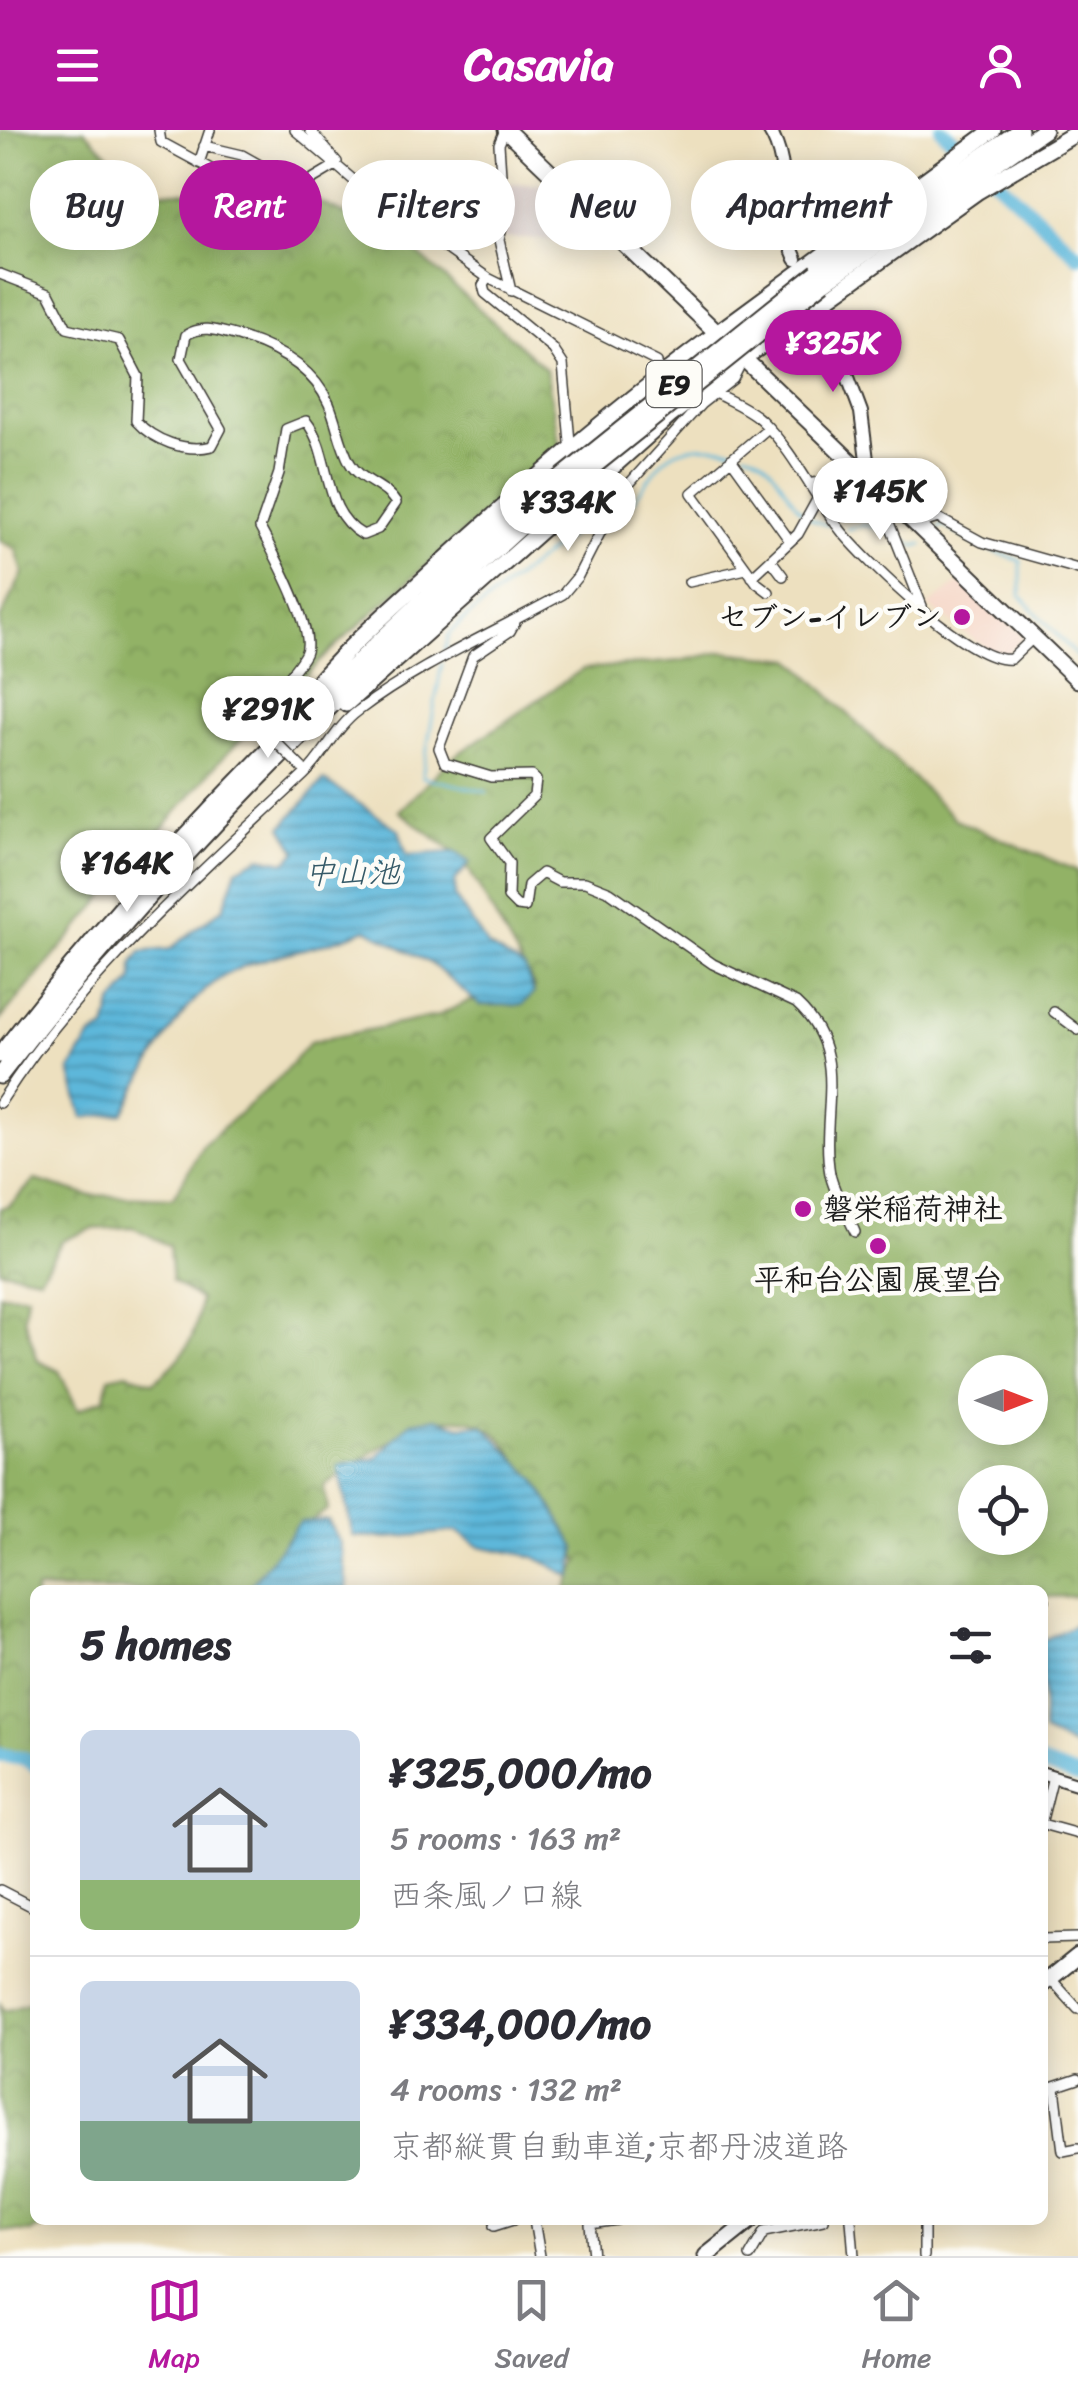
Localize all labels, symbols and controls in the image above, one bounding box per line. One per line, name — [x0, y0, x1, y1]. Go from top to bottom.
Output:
text: Casavia — [464, 25, 614, 105]
icon: menu — [50, 38, 105, 93]
icon: person — [973, 38, 1028, 93]
chip: Buy — [30, 160, 159, 250]
chip: Rent — [179, 160, 322, 250]
chip: Filters — [342, 160, 515, 250]
chip: New — [535, 160, 671, 250]
chip: Apartment — [691, 160, 927, 250]
pin: ¥325K — [763, 310, 903, 395]
text: ¥325K — [787, 314, 879, 371]
road number: E9 — [646, 361, 702, 407]
pin: ¥145K — [810, 458, 950, 543]
text: ¥145K — [835, 462, 925, 519]
pin: ¥334K — [498, 469, 638, 554]
text: ¥334K — [522, 473, 614, 530]
place label: セブン-イレブン — [718, 590, 942, 644]
marker: セブン-イレブン — [951, 606, 973, 628]
pin: ¥291K — [198, 676, 338, 761]
text: ¥291K — [223, 680, 313, 737]
pin: ¥164K — [57, 830, 197, 915]
text: ¥164K — [82, 834, 172, 891]
water label: 中山池 — [304, 844, 401, 901]
place label: 磐栄稲荷神社 — [823, 1182, 1003, 1236]
marker: 磐栄稲荷神社 — [792, 1198, 814, 1220]
marker: 平和台公園 展望台 — [867, 1235, 889, 1257]
place label: 平和台公園 展望台 — [754, 1253, 1002, 1307]
north arrow — [958, 1355, 1048, 1445]
map controls — [958, 1355, 1048, 1555]
button: locate — [958, 1465, 1048, 1555]
text: 5 homes — [80, 1608, 231, 1682]
icon: filters — [943, 1618, 998, 1673]
text: ¥325,000/mo — [390, 1736, 652, 1810]
icon: home — [160, 1770, 280, 1890]
text: 5 rooms · 163 m² — [390, 1810, 621, 1867]
text: 西条風ノ口線 — [390, 1867, 582, 1924]
text: ¥334,000/mo — [390, 1987, 651, 2061]
icon: home — [160, 2021, 280, 2141]
text: 4 rooms · 132 m² — [390, 2061, 622, 2118]
text: 京都縦貫自動車道;京都丹波道路 — [390, 2118, 848, 2175]
tab: Map — [147, 2273, 202, 2382]
tab: Saved — [495, 2273, 568, 2382]
tab: Home — [862, 2273, 931, 2382]

